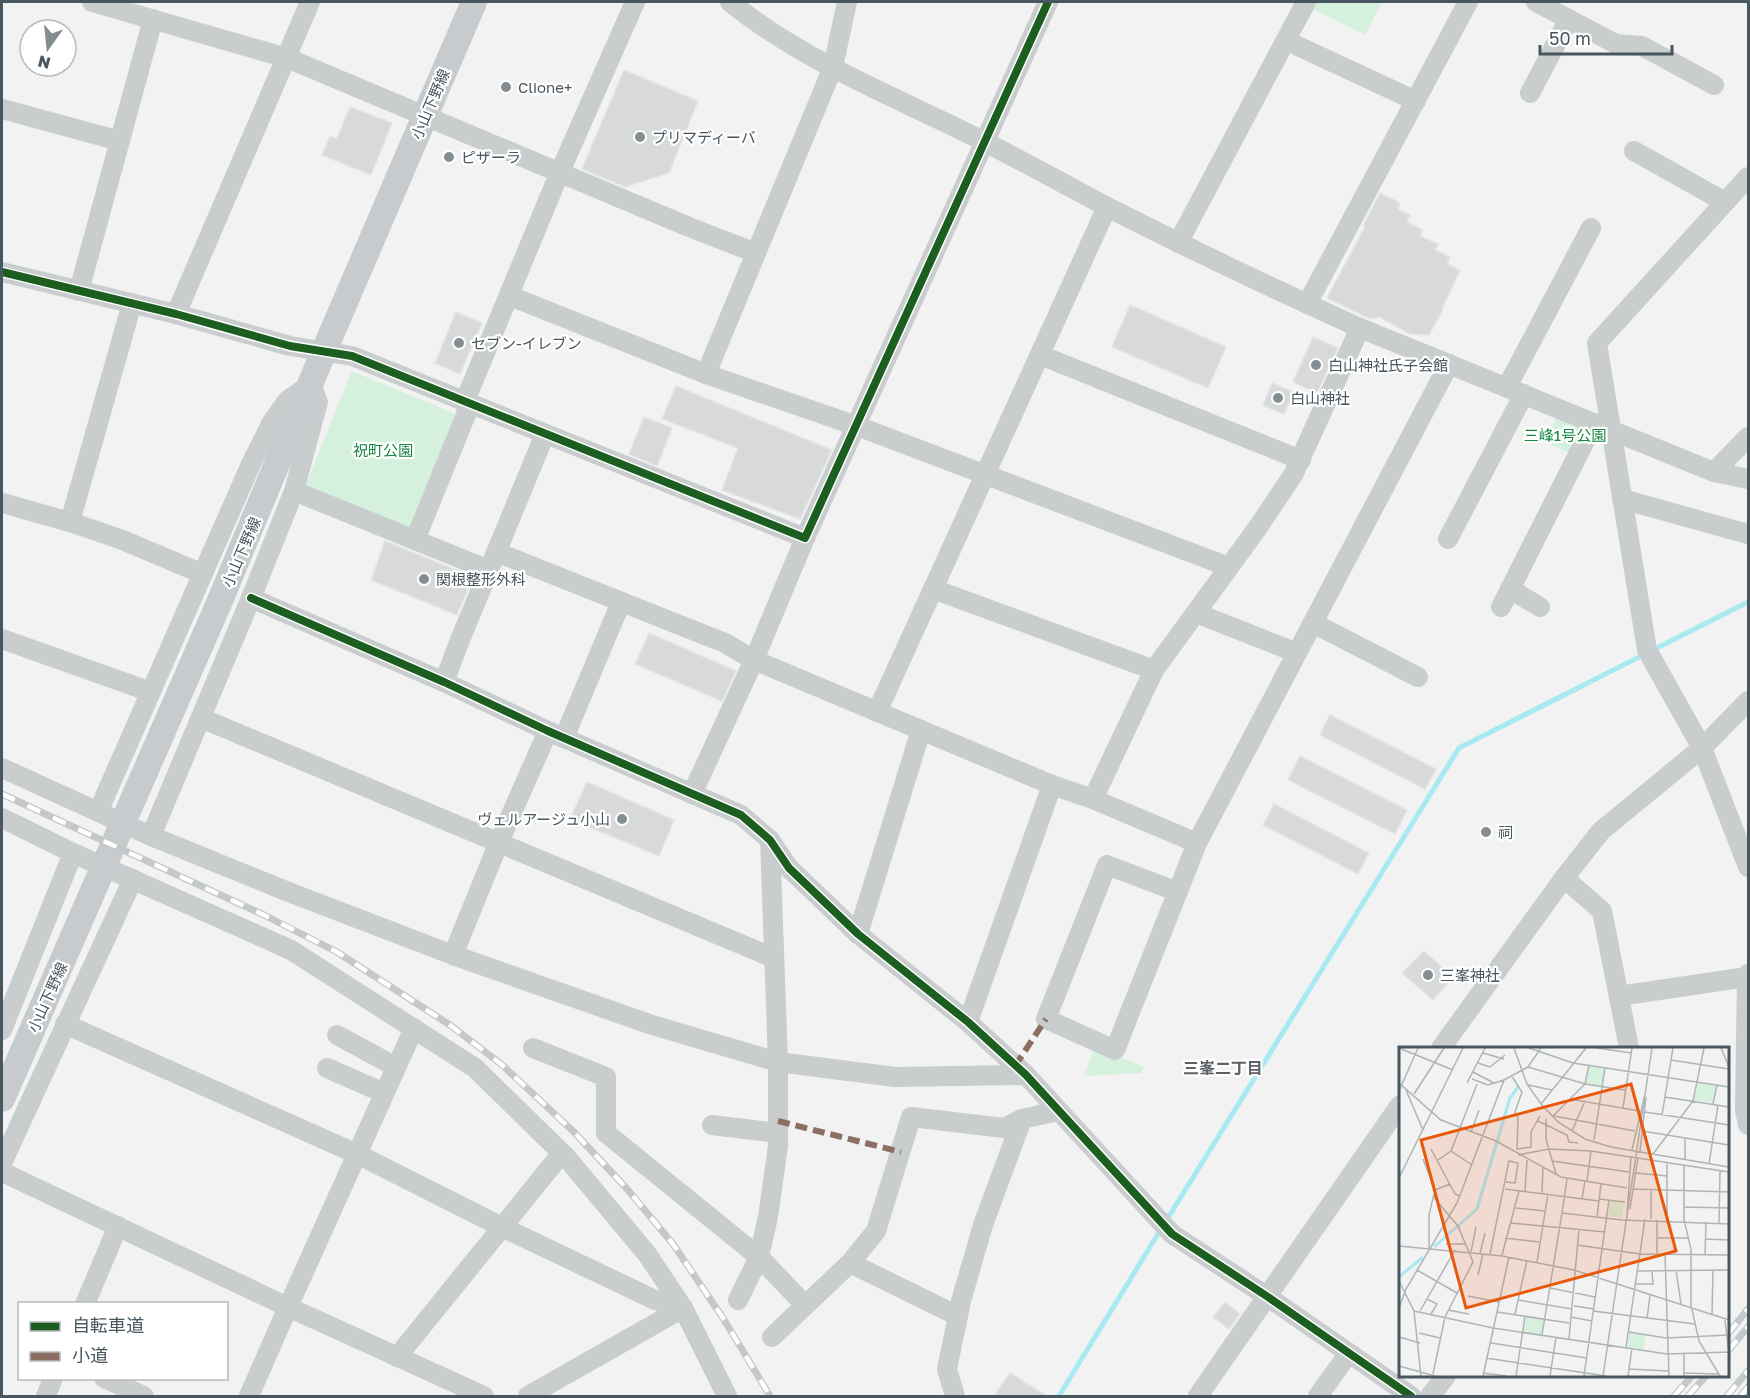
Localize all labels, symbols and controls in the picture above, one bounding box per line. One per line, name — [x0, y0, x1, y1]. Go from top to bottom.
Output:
north arrow — [18, 18, 78, 78]
scale bar — [1540, 18, 1672, 56]
text: 50 m — [1549, 27, 1591, 49]
text: N — [36, 51, 53, 74]
street label: 小山下野線 — [407, 66, 453, 142]
place label: Clione+ — [518, 78, 572, 96]
marker: Clione+ — [499, 80, 513, 94]
place label: プリマディーバ — [652, 128, 756, 146]
marker: プリマディーバ — [633, 130, 647, 144]
place label: ピザーラ — [461, 148, 521, 166]
marker: ピザーラ — [442, 150, 456, 164]
place label: セブン-イレブン — [471, 334, 582, 352]
marker: セブン-イレブン — [452, 336, 466, 350]
place label: 白山神社氏子会館 — [1328, 356, 1448, 374]
marker: 白山神社氏子会館 — [1309, 358, 1323, 372]
place label: 白山神社 — [1290, 389, 1350, 407]
marker: 白山神社 — [1271, 391, 1285, 405]
park label: 三峰1号公園 — [1524, 426, 1606, 444]
park label: 祝町公園 — [353, 441, 413, 459]
street label: 小山下野線 — [218, 514, 264, 590]
place label: 関根整形外科 — [436, 570, 526, 588]
marker: 関根整形外科 — [417, 572, 431, 586]
place label: ヴェルアージュ小山 — [477, 810, 610, 828]
marker: ヴェルアージュ小山 — [615, 812, 629, 826]
place label: 祠 — [1498, 823, 1513, 841]
marker: 祠 — [1479, 825, 1493, 839]
street label: 小山下野線 — [24, 959, 70, 1035]
place label: 三峯神社 — [1440, 966, 1500, 984]
marker: 三峯神社 — [1421, 968, 1435, 982]
inset map — [1399, 1047, 1729, 1377]
district label: 三峯二丁目 — [1183, 1058, 1263, 1078]
legend — [18, 1302, 228, 1380]
text: 自転車道 — [72, 1314, 144, 1336]
text: 小道 — [72, 1344, 108, 1366]

